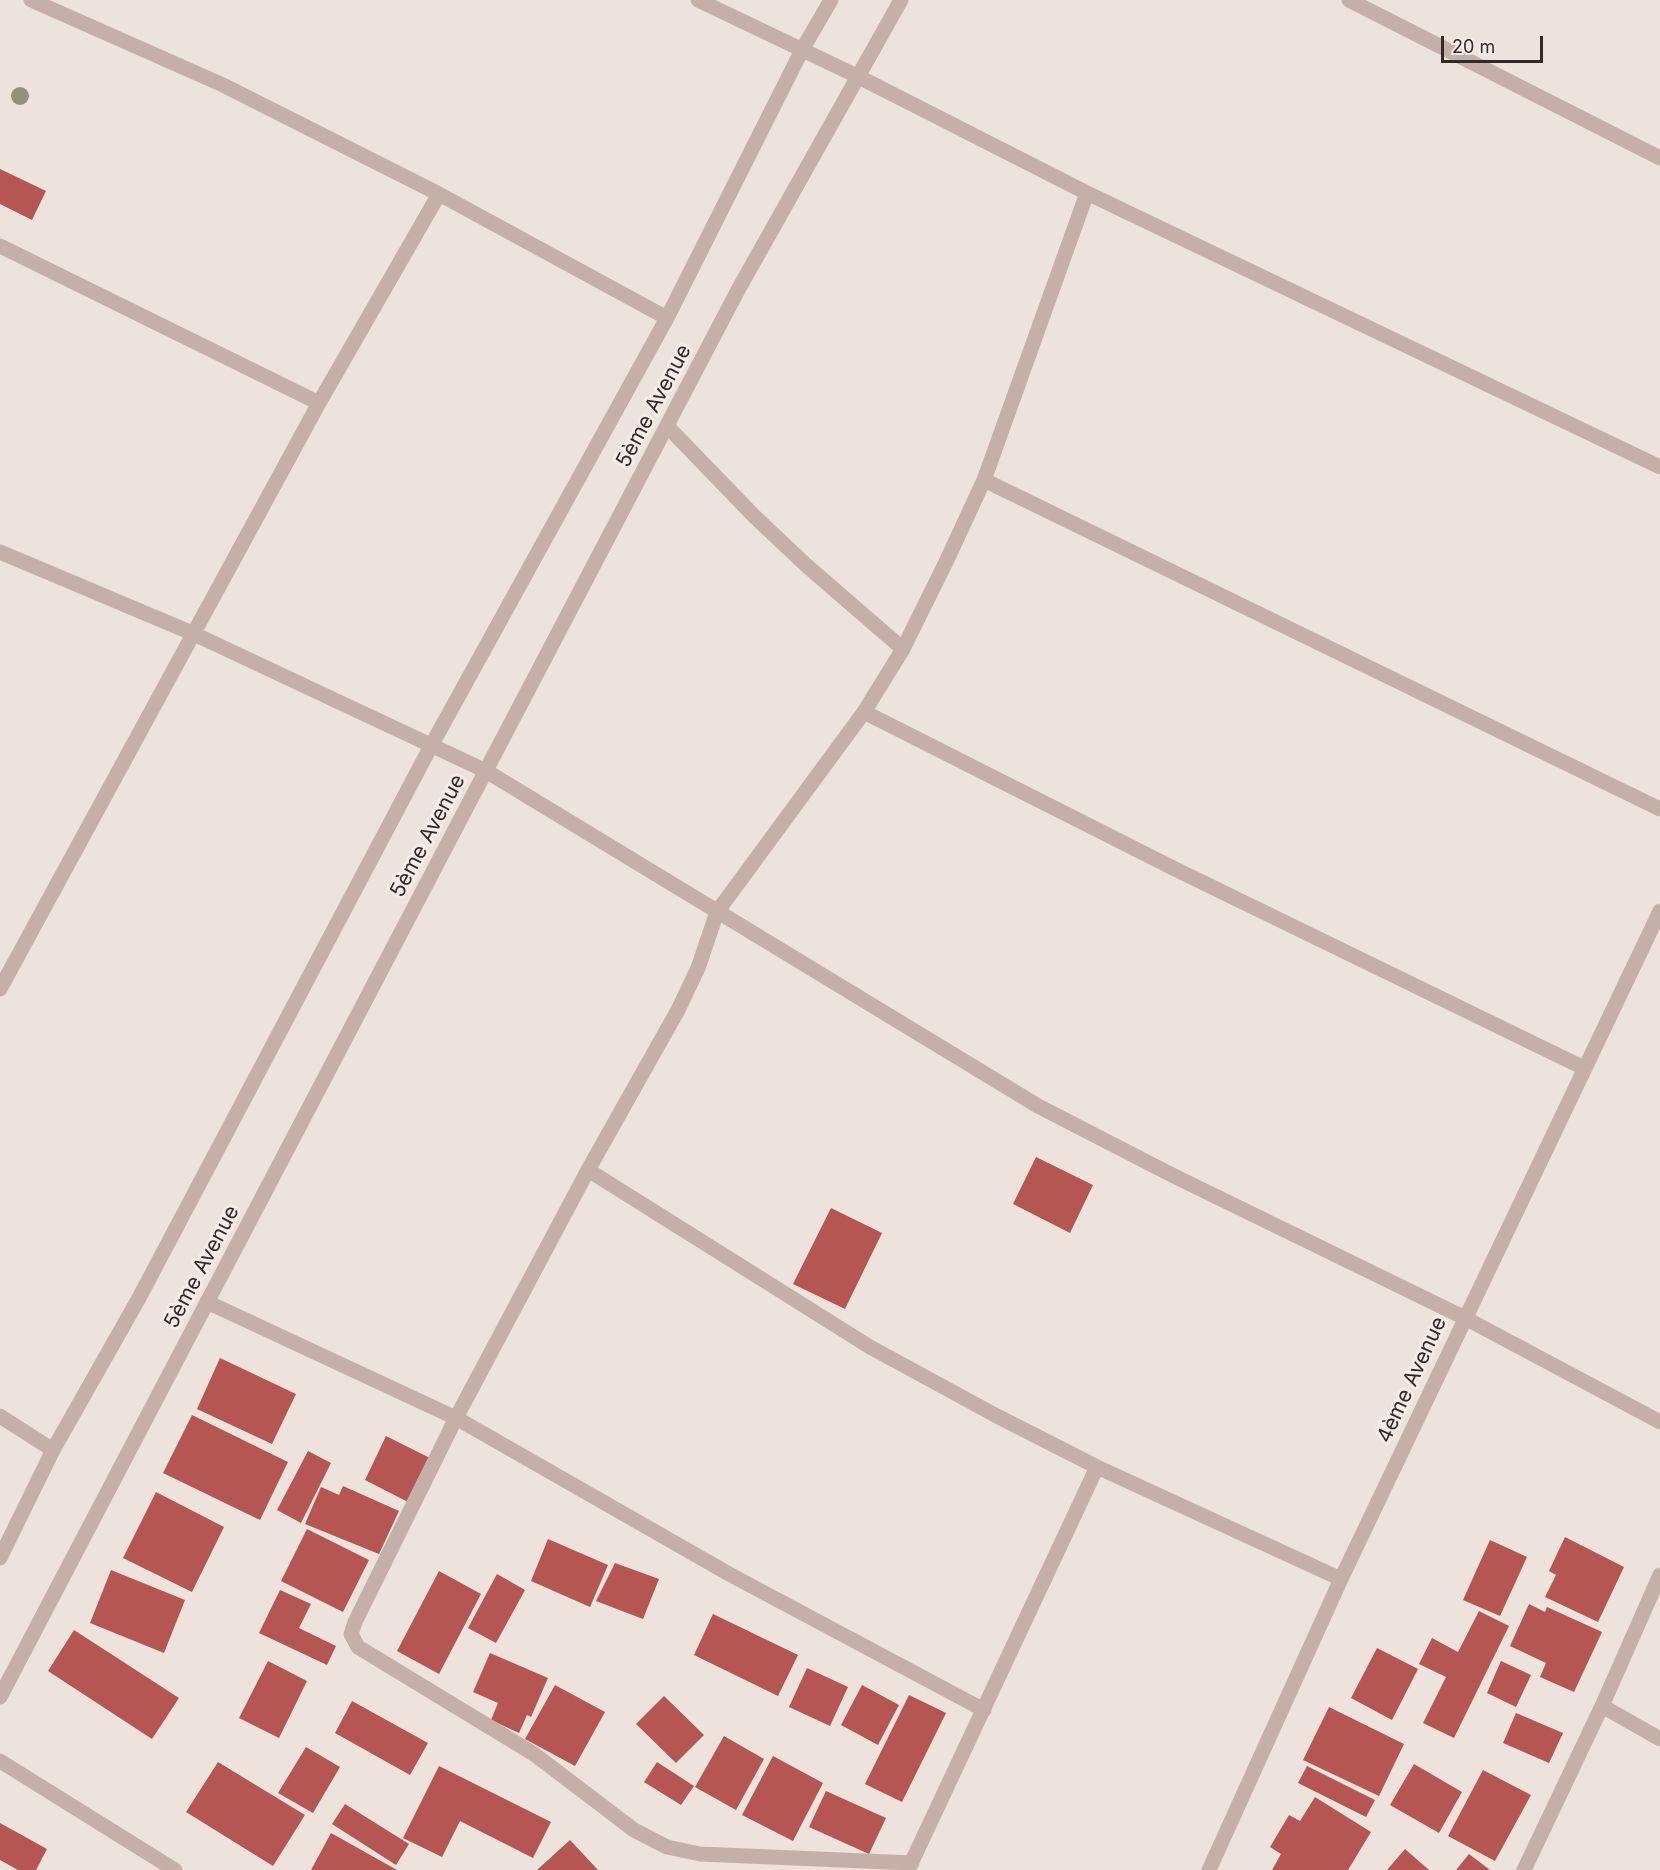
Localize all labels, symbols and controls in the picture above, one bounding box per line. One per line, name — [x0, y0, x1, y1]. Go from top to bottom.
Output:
scale bar — [1444, 24, 1546, 62]
text: 20 m — [1452, 36, 1495, 57]
street label: 5ème Avenue — [611, 340, 697, 472]
street label: 5ème Avenue — [385, 770, 471, 902]
street label: 5ème Avenue — [159, 1201, 245, 1333]
street label: 4ème Avenue — [1372, 1313, 1452, 1447]

